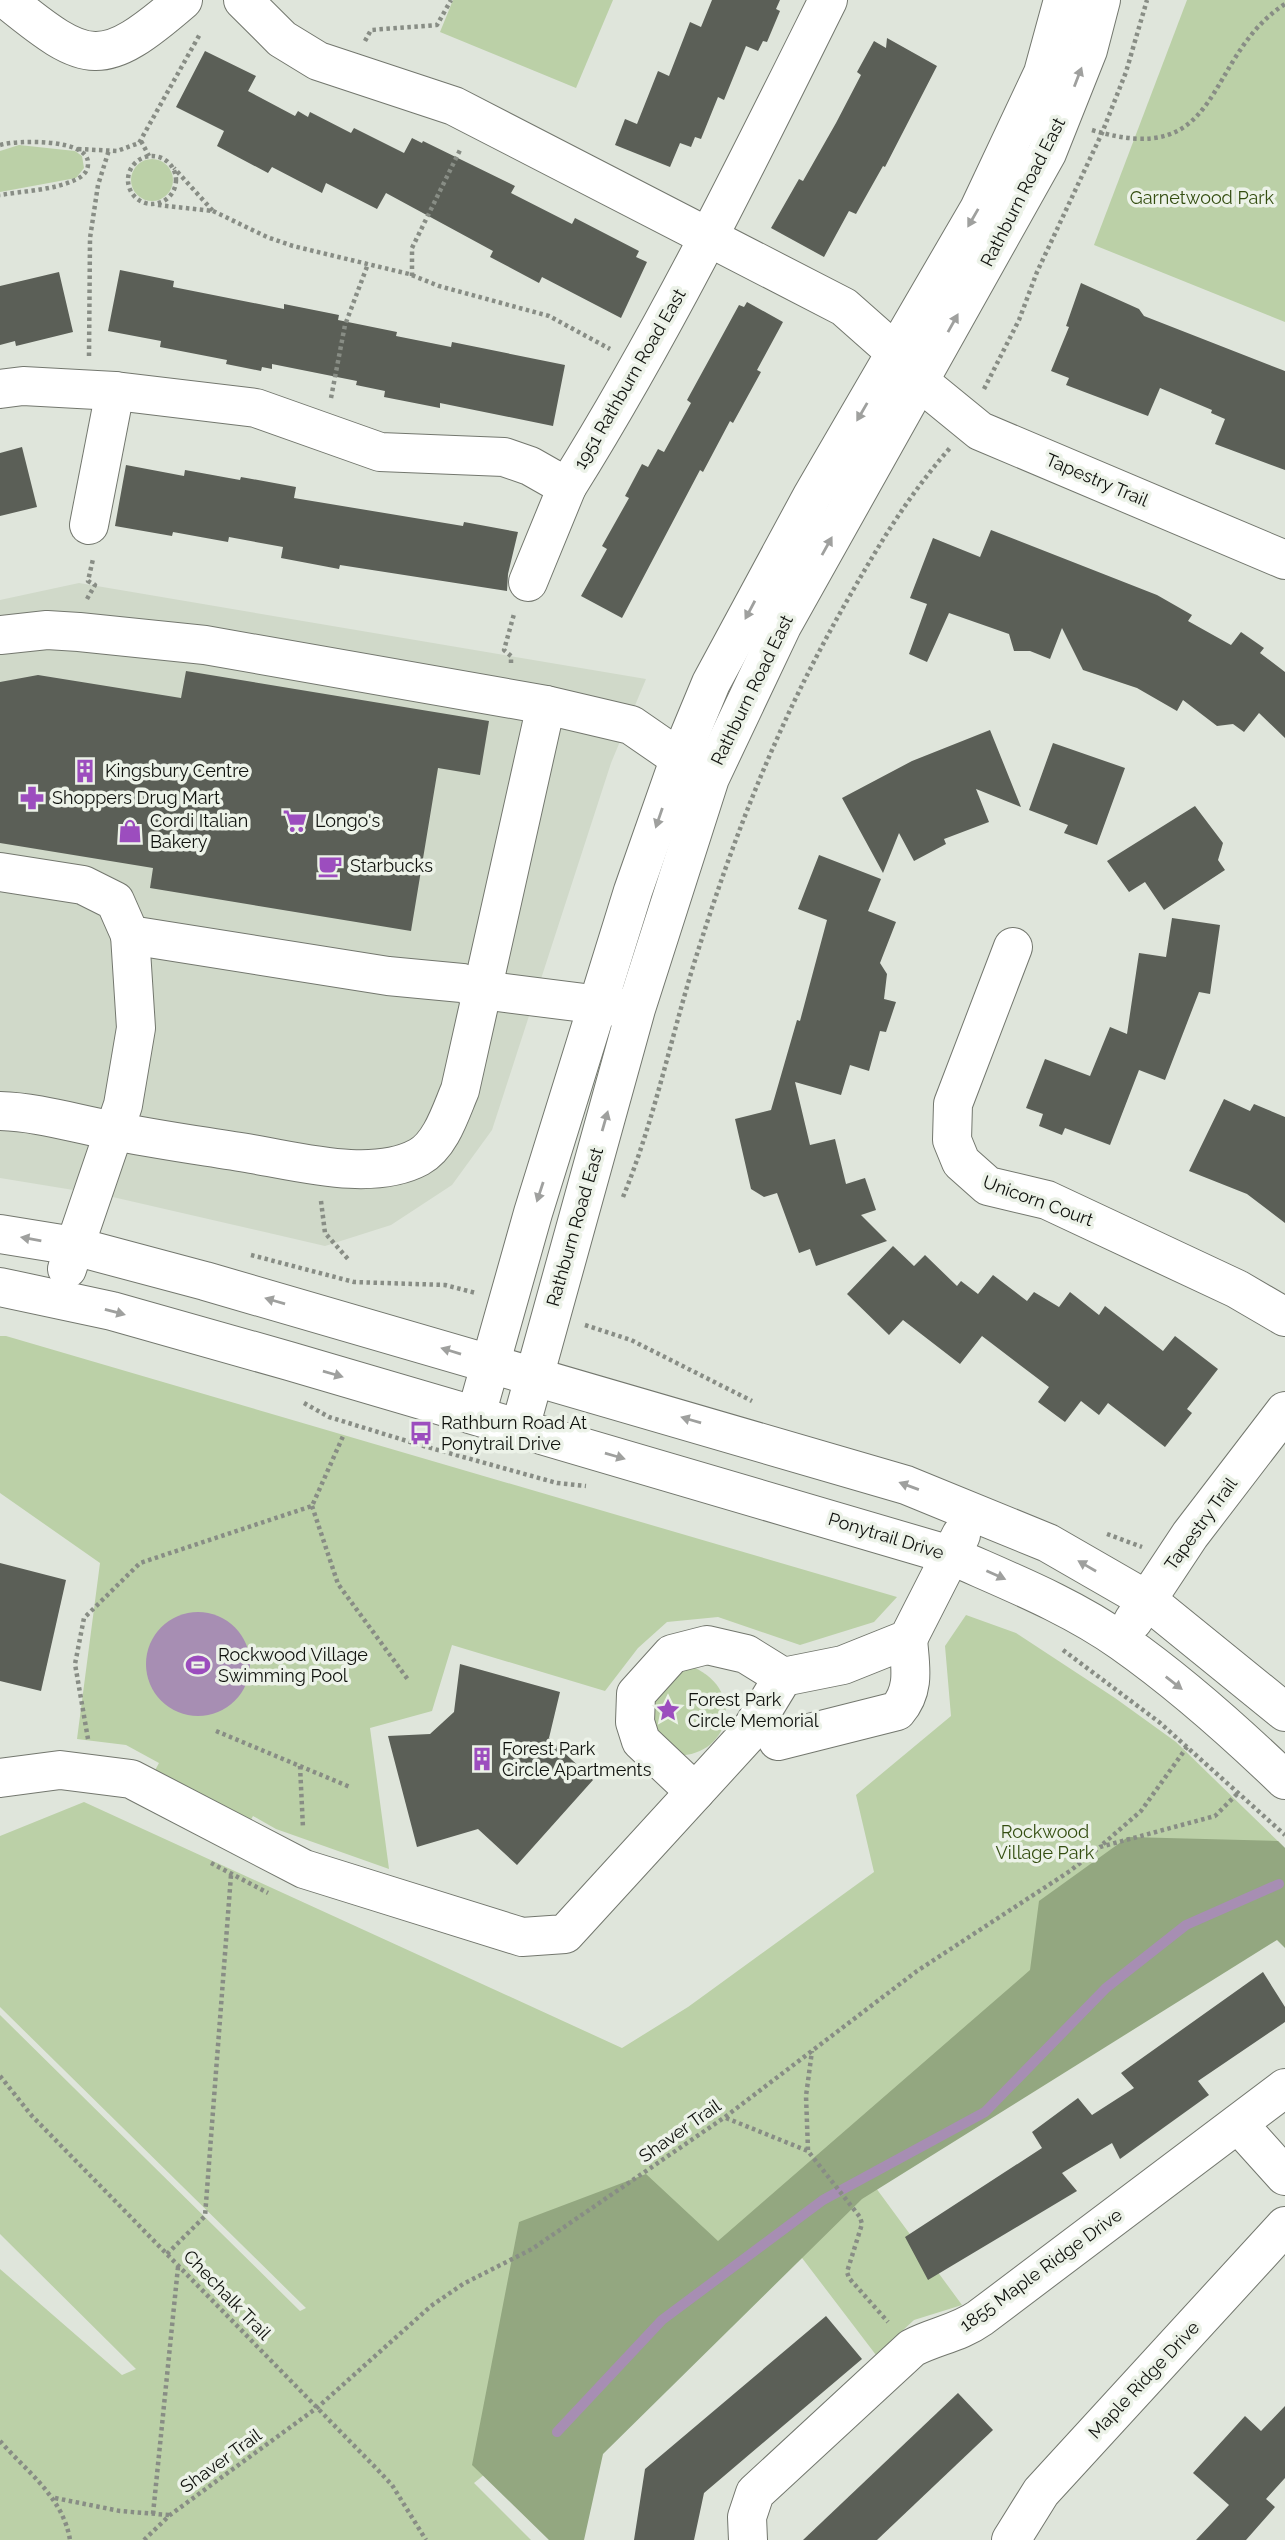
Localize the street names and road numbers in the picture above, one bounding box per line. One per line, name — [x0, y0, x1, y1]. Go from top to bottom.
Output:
street label: Rathburn Road East — [976, 114, 1069, 270]
street label: 1951 Rathburn Road East — [569, 285, 690, 473]
street label: Tapestry Trail — [1043, 449, 1152, 511]
street label: Rathburn Road East — [706, 611, 797, 768]
street label: Rathburn Road East — [542, 1145, 607, 1309]
street label: Unicorn Court — [980, 1171, 1096, 1230]
street label: Tapestry Trail — [1160, 1473, 1241, 1574]
street label: Ponytrail Drive — [826, 1508, 947, 1563]
street label: Shaver Trail — [635, 2095, 725, 2166]
street label: 1855 Maple Ridge Drive — [956, 2203, 1126, 2335]
street label: Chechalk Trail — [179, 2246, 275, 2344]
street label: Maple Ridge Drive — [1084, 2316, 1204, 2443]
street label: Shaver Trail — [176, 2424, 265, 2497]

